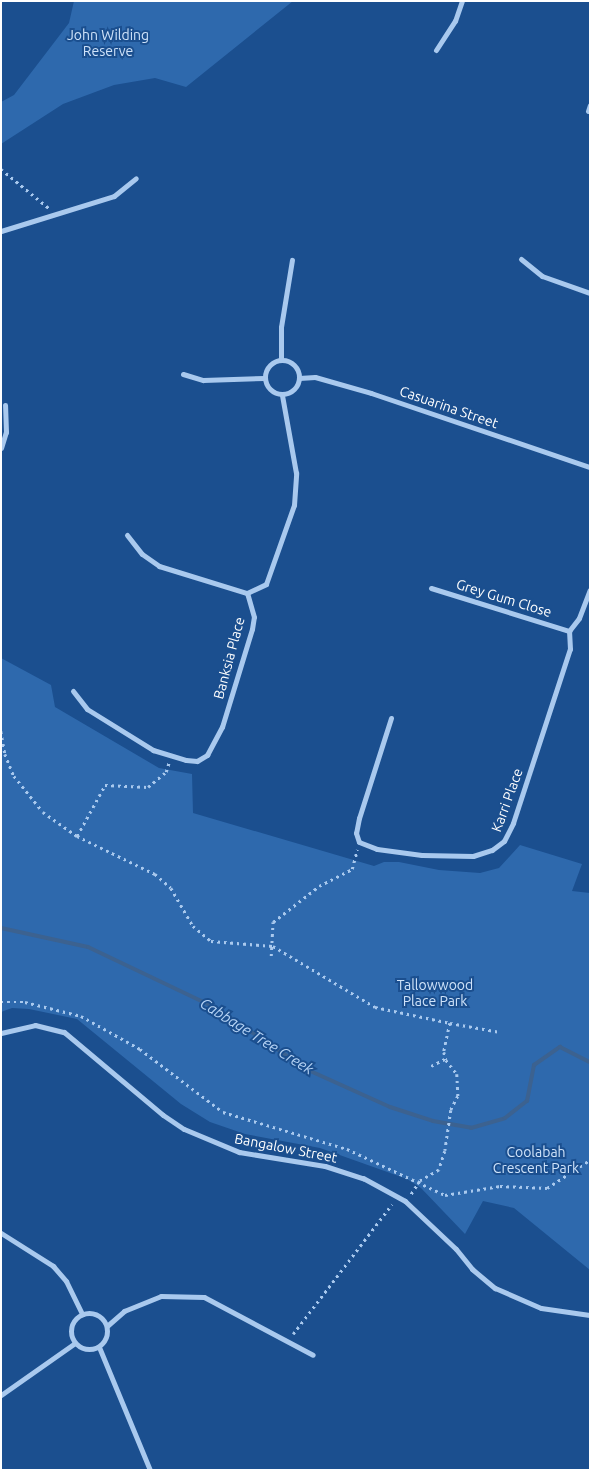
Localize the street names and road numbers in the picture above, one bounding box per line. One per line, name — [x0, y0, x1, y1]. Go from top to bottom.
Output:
street label: Casuarina Street — [397, 382, 501, 432]
street label: Grey Gum Close — [454, 575, 554, 621]
street label: Banksia Place — [210, 615, 248, 701]
street label: Karri Place — [488, 766, 526, 834]
street label: Bangalow Street — [233, 1130, 339, 1166]

